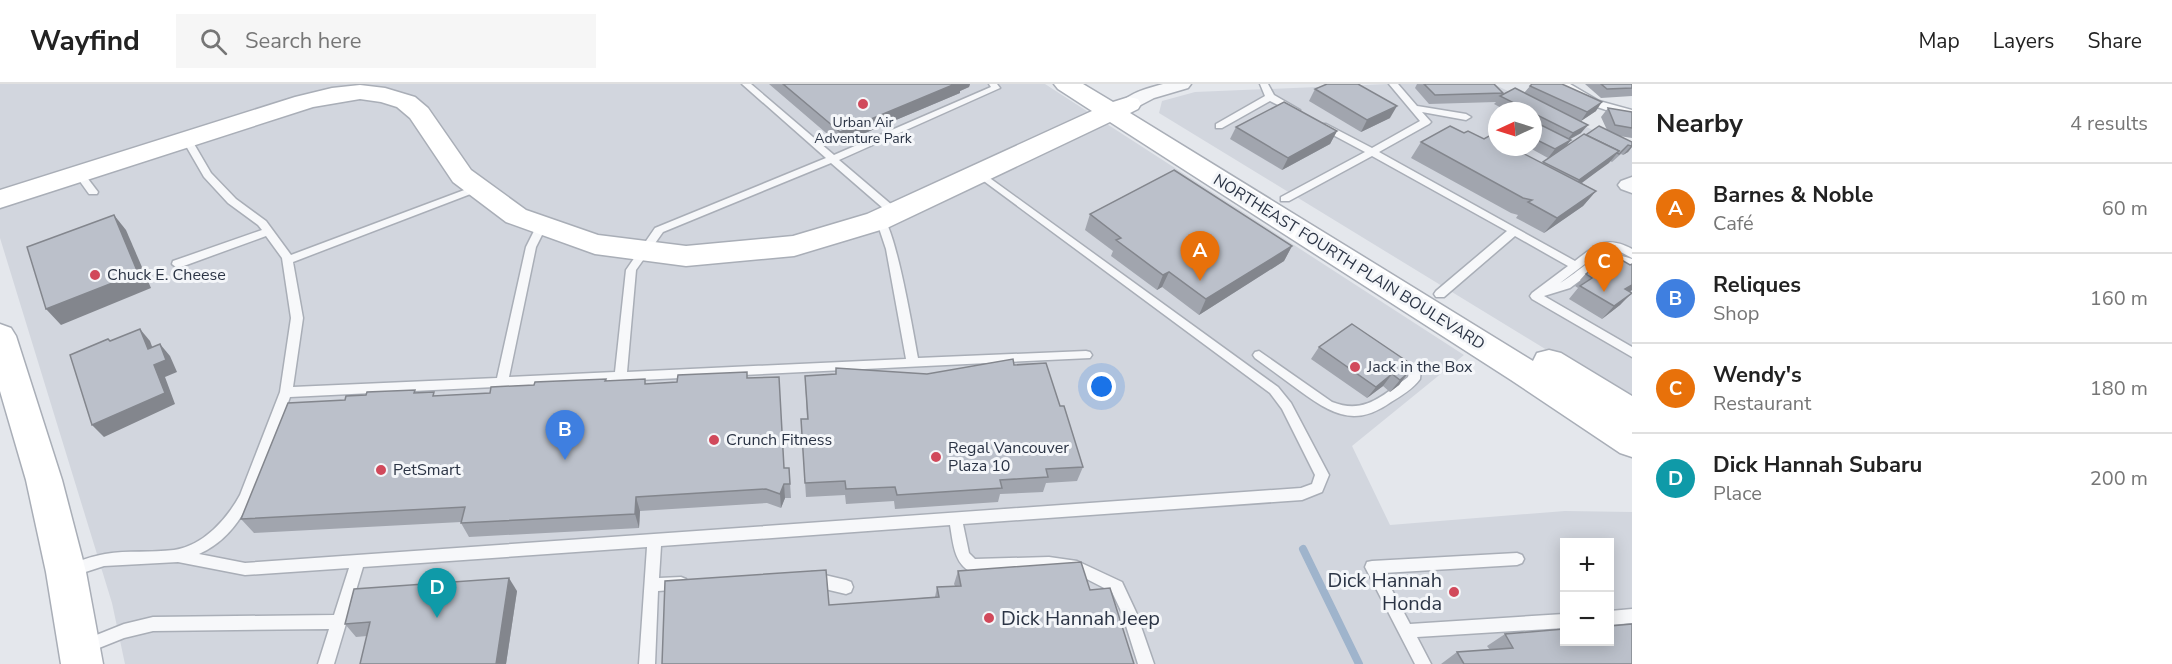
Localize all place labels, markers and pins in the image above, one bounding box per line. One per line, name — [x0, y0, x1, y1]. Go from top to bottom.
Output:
marker: Urban Air Adventure Park — [856, 97, 870, 111]
place label: Urban Air Adventure Park — [814, 113, 913, 148]
pin: A — [1180, 232, 1220, 281]
pin: C — [1584, 242, 1624, 292]
place label: Chuck E. Cheese — [107, 264, 226, 286]
marker: Chuck E. Cheese — [88, 268, 102, 282]
place label: Jack in the Box — [1366, 356, 1473, 378]
marker: Jack in the Box — [1348, 360, 1362, 374]
pin: B — [546, 410, 584, 460]
place label: Crunch Fitness — [726, 429, 832, 451]
marker: Crunch Fitness — [707, 433, 721, 447]
place label: Regal Vancouver Plaza 10 — [948, 437, 1069, 477]
marker: Regal Vancouver Plaza 10 — [929, 450, 943, 464]
place label: PetSmart — [393, 459, 461, 481]
marker: PetSmart — [374, 463, 388, 477]
place label: Dick Hannah Honda — [1328, 567, 1442, 617]
pin: D — [418, 568, 456, 618]
marker: Dick Hannah Honda — [1447, 585, 1461, 599]
place label: Dick Hannah Jeep — [1001, 605, 1160, 632]
marker: Dick Hannah Jeep — [982, 611, 996, 625]

